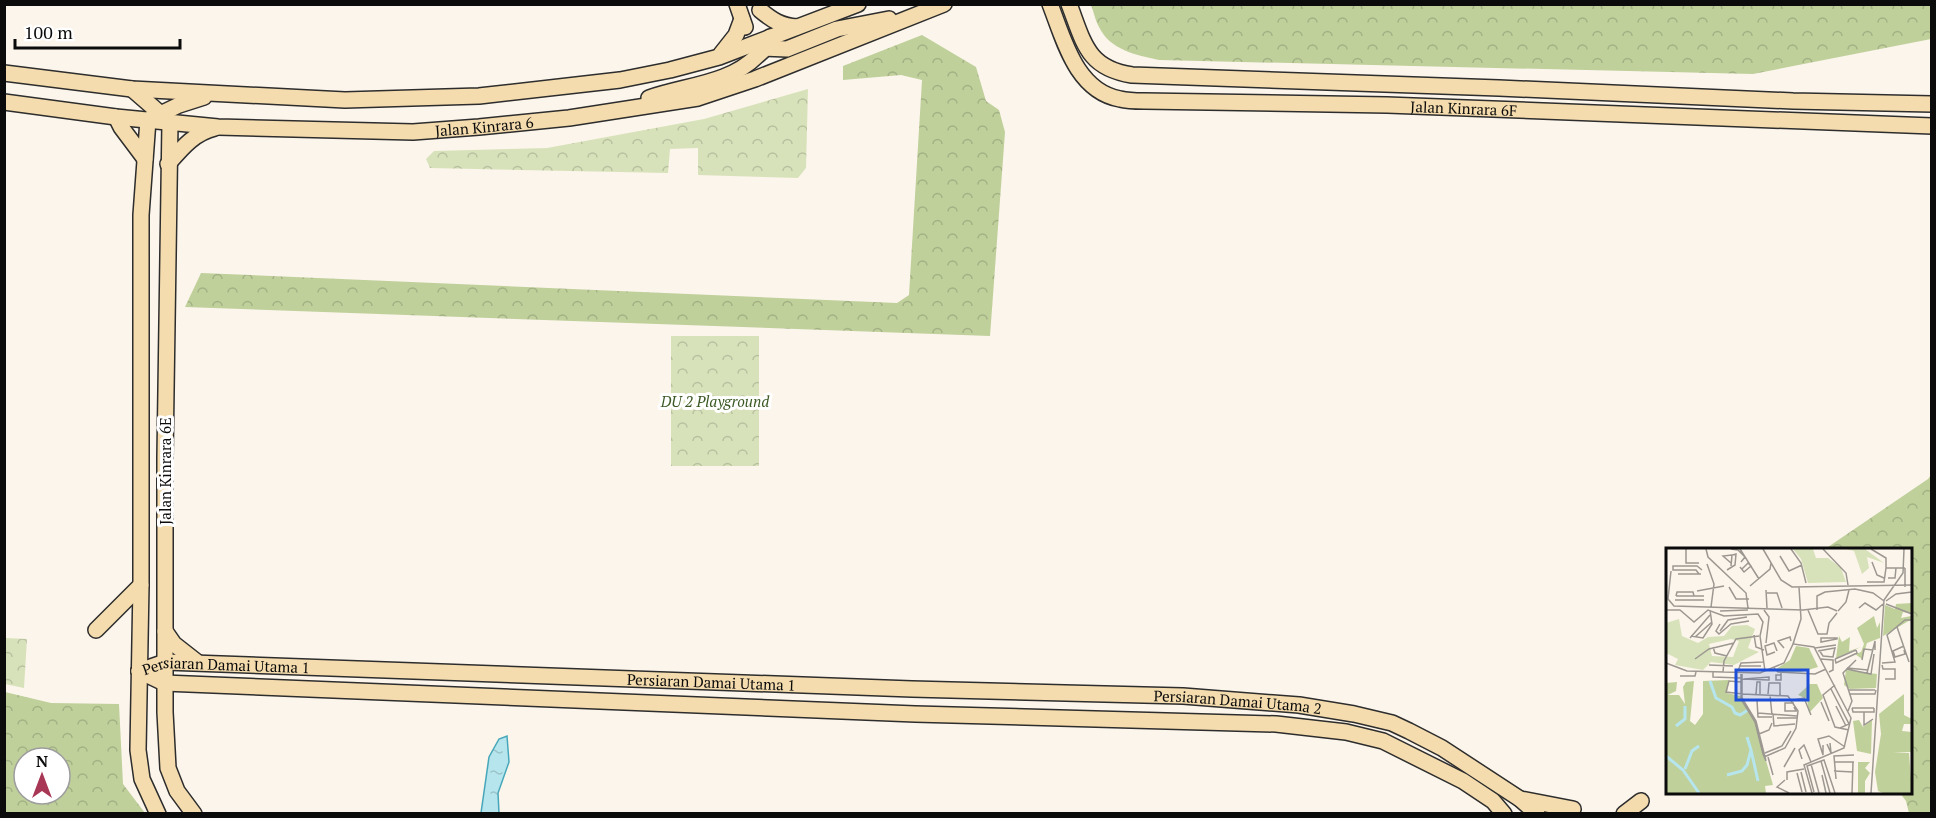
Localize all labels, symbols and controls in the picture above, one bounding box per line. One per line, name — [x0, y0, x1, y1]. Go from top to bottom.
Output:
scale bar — [15, 12, 180, 50]
text: 100 m — [24, 20, 73, 44]
street label: Jalan Kinrara 6F — [1410, 96, 1518, 120]
street label: Jalan Kinrara 6 — [434, 112, 534, 140]
park label: DU 2 Playground — [660, 391, 770, 411]
street label: Jalan Kinrara 6E — [155, 417, 175, 525]
inset map — [1666, 548, 1912, 794]
street label: Persiaran Damai Utama 1 — [139, 652, 310, 679]
street label: Persiaran Damai Utama 1 — [626, 669, 796, 695]
street label: Persiaran Damai Utama 2 — [1153, 685, 1323, 719]
north arrow — [12, 746, 72, 806]
text: N — [36, 750, 48, 772]

